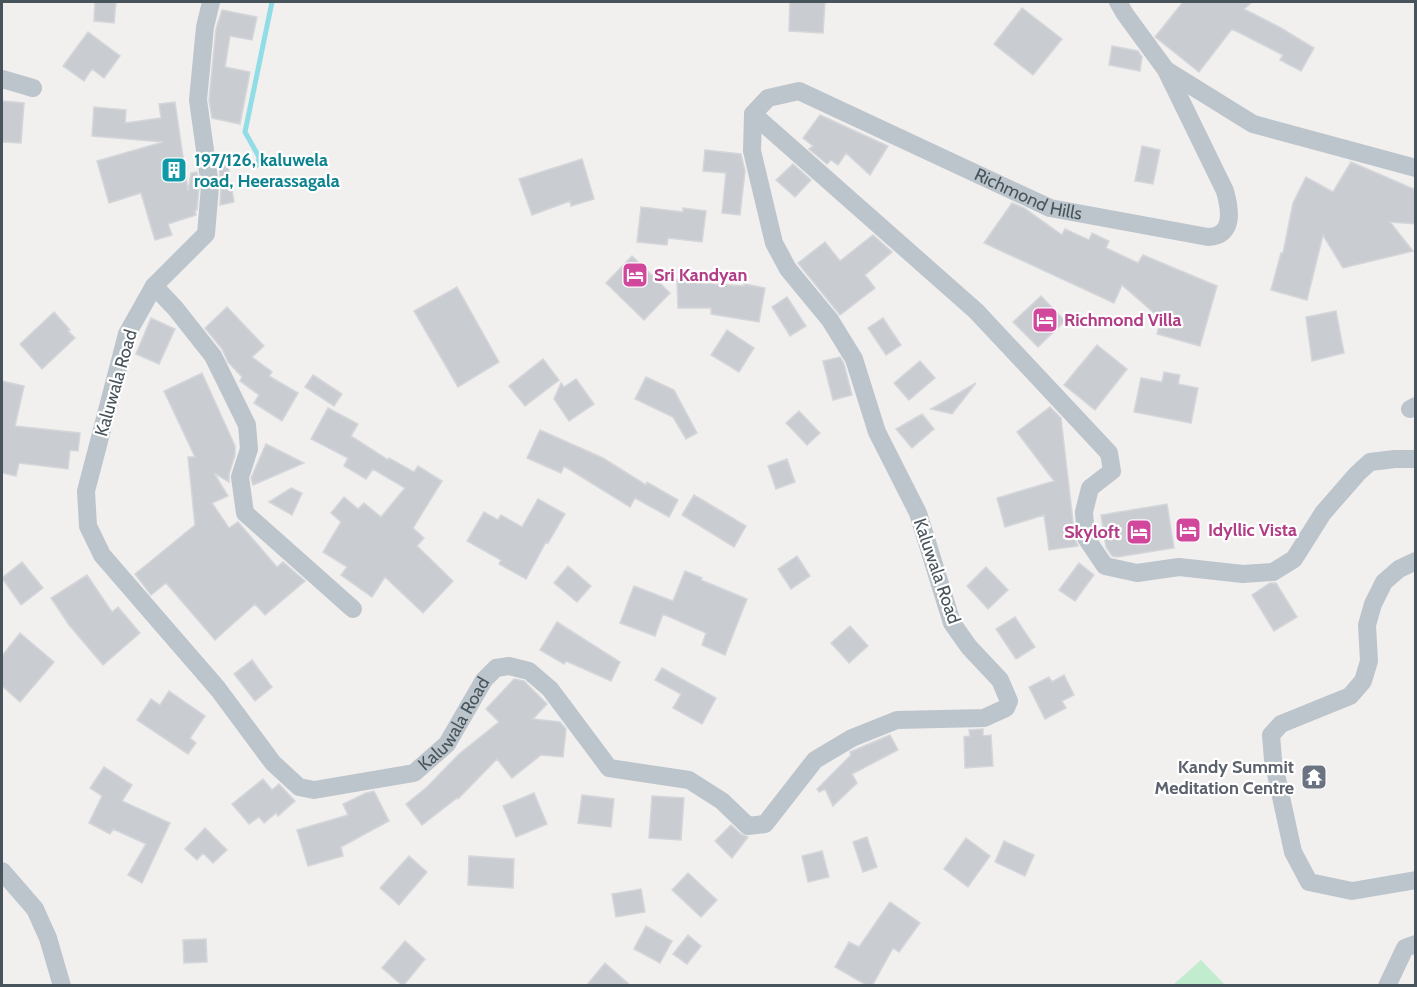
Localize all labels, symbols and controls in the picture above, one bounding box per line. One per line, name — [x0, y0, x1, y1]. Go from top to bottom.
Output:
place label: 197/126, kaluwela road, Heerassagala — [194, 149, 340, 192]
building icon: 197/126, kaluwela road, Heerassagala — [159, 155, 189, 185]
street label: Richmond Hills — [971, 163, 1084, 225]
hotel icon: Sri Kandyan — [620, 260, 650, 290]
place label: Sri Kandyan — [654, 264, 747, 286]
hotel icon: Richmond Villa — [1030, 305, 1060, 335]
place label: Richmond Villa — [1064, 309, 1182, 331]
street label: Kaluwala Road — [90, 327, 142, 439]
street label: Kaluwala Road — [909, 515, 965, 627]
hotel icon: Idyllic Vista — [1173, 515, 1203, 545]
hotel icon: Skyloft — [1124, 517, 1154, 547]
place label: Idyllic Vista — [1208, 519, 1297, 541]
place label: Skyloft — [1064, 521, 1120, 543]
street label: Kaluwala Road — [414, 673, 494, 775]
place label: Kandy Summit Meditation Centre — [1154, 756, 1294, 799]
temple icon: Kandy Summit Meditation Centre — [1299, 762, 1329, 792]

